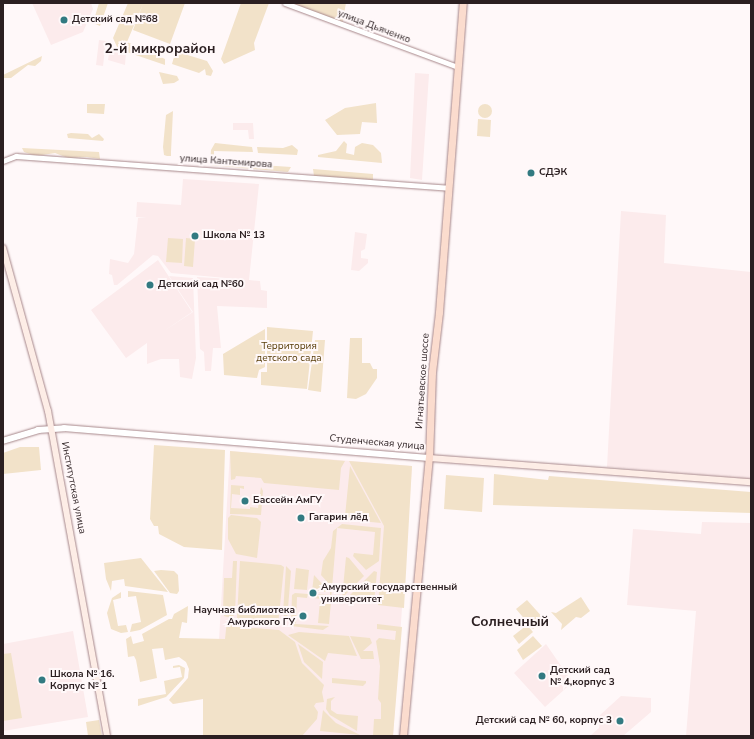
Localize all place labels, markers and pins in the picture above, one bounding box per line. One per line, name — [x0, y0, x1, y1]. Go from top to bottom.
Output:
place label: Детский сад №68 — [72, 14, 158, 26]
marker: Детский сад №68 — [59, 15, 69, 25]
place label: СДЭК — [539, 167, 567, 179]
marker: СДЭК — [526, 168, 536, 178]
place label: Школа № 13 — [203, 230, 265, 242]
marker: Школа № 13 — [190, 231, 200, 241]
place label: Детский сад №60 — [158, 279, 244, 291]
marker: Детский сад №60 — [145, 280, 155, 290]
place label: Бассейн АмГУ — [253, 495, 322, 507]
marker: Бассейн АмГУ — [240, 496, 250, 506]
place label: Гагарин лёд — [309, 512, 368, 524]
marker: Гагарин лёд — [296, 513, 306, 523]
place label: Амурский государственный университет — [321, 581, 457, 604]
marker: Амурский государственный университет — [308, 588, 318, 598]
place label: Научная библиотека Амурского ГУ — [193, 604, 295, 628]
marker: Научная библиотека Амурского ГУ — [298, 611, 308, 621]
place label: Детский сад № 4,корпус 3 — [550, 664, 615, 688]
place label: Школа № 16. Корпус № 1 — [50, 668, 115, 692]
marker: Детский сад № 4,корпус 3 — [537, 671, 547, 681]
marker: Школа № 16. Корпус № 1 — [37, 675, 47, 685]
place label: Детский сад № 60, корпус 3 — [476, 715, 612, 727]
marker: Детский сад № 60, корпус 3 — [615, 716, 625, 726]

